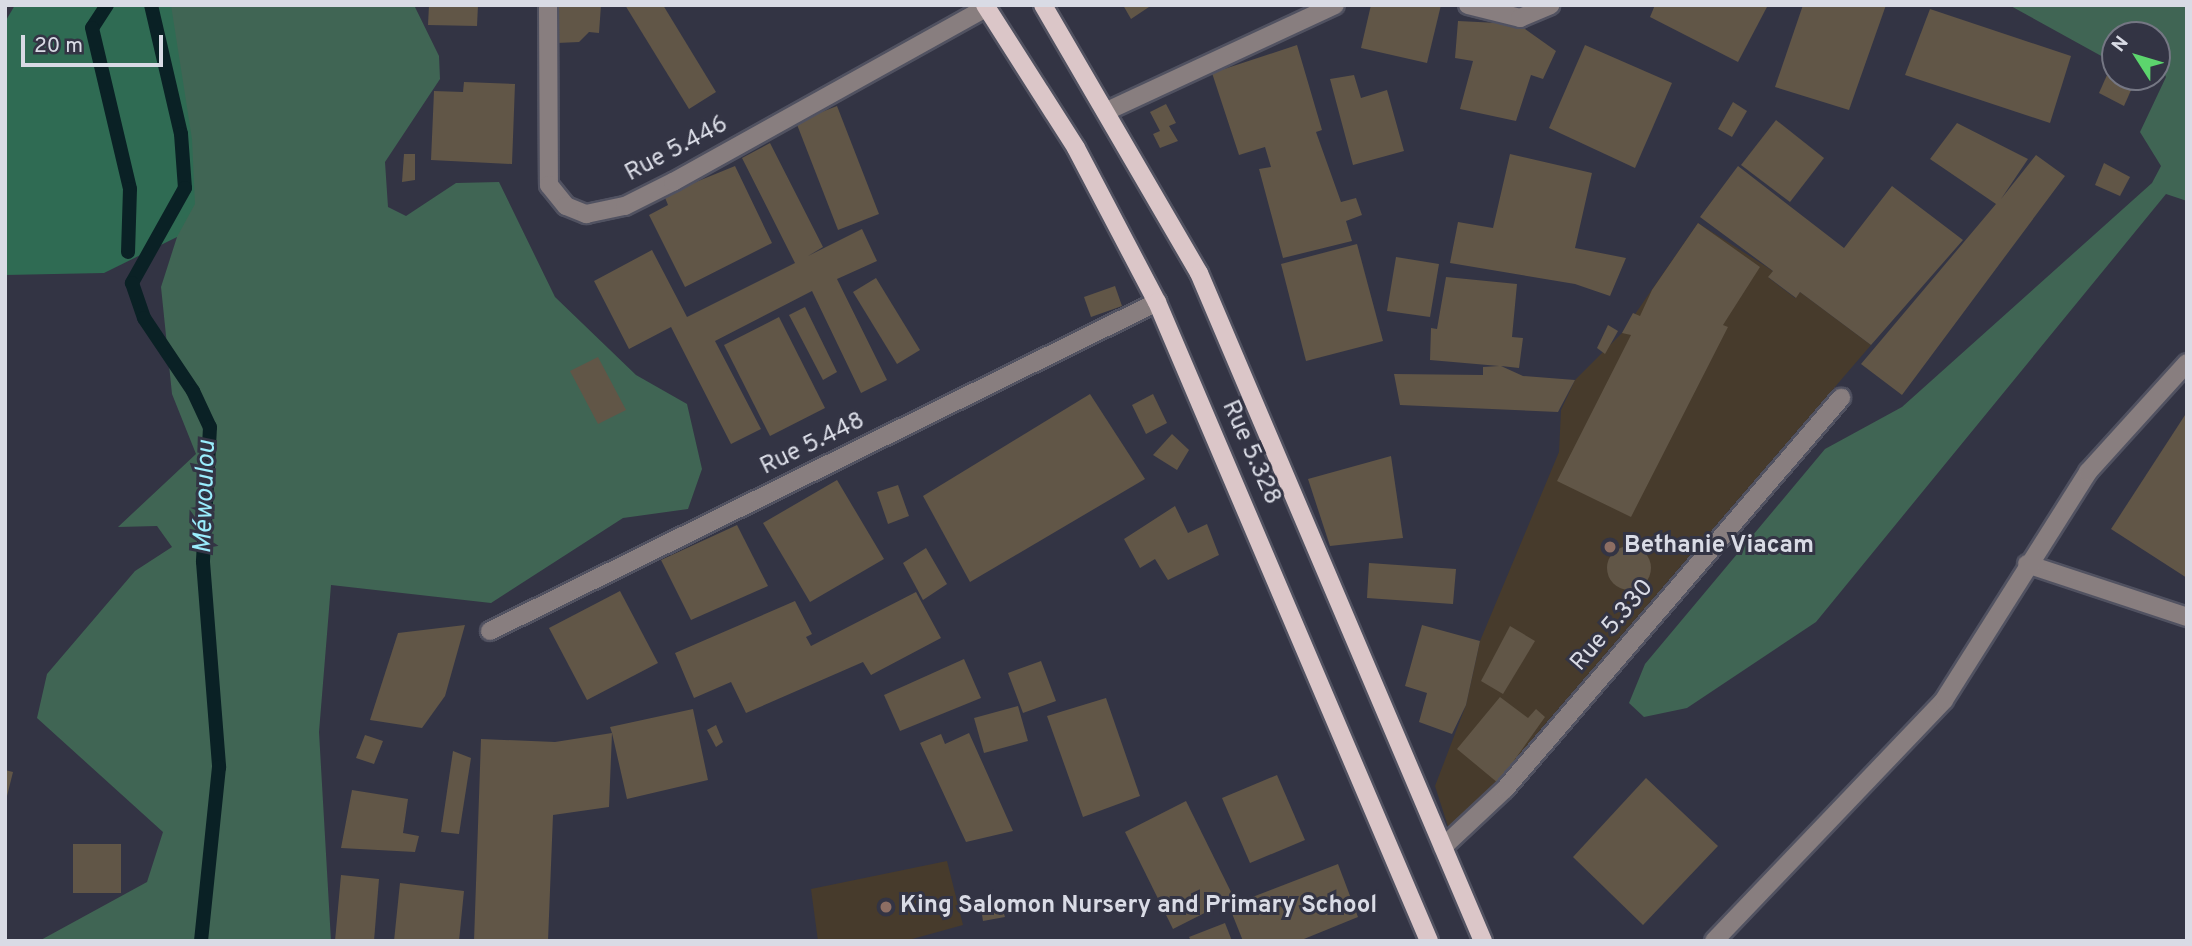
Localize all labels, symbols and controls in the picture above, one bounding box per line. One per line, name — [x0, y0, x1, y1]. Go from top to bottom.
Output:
scale bar — [24, 21, 166, 65]
north arrow — [2101, 21, 2171, 91]
text: N — [2107, 32, 2135, 57]
text: 20 m — [34, 33, 83, 60]
street label: Rue 5.446 — [621, 111, 733, 189]
street label: Rue 5.328 — [1214, 396, 1286, 510]
street label: Rue 5.448 — [756, 407, 870, 483]
water label: Méwoulou — [188, 440, 224, 554]
place label: Bethanie Viacam — [1624, 533, 1815, 561]
marker: Bethanie Viacam — [1602, 539, 1618, 555]
street label: Rue 5.330 — [1565, 574, 1661, 678]
place label: King Salomon Nursery and Primary School — [900, 893, 1377, 921]
marker: King Salomon Nursery and Primary School — [878, 899, 894, 915]

